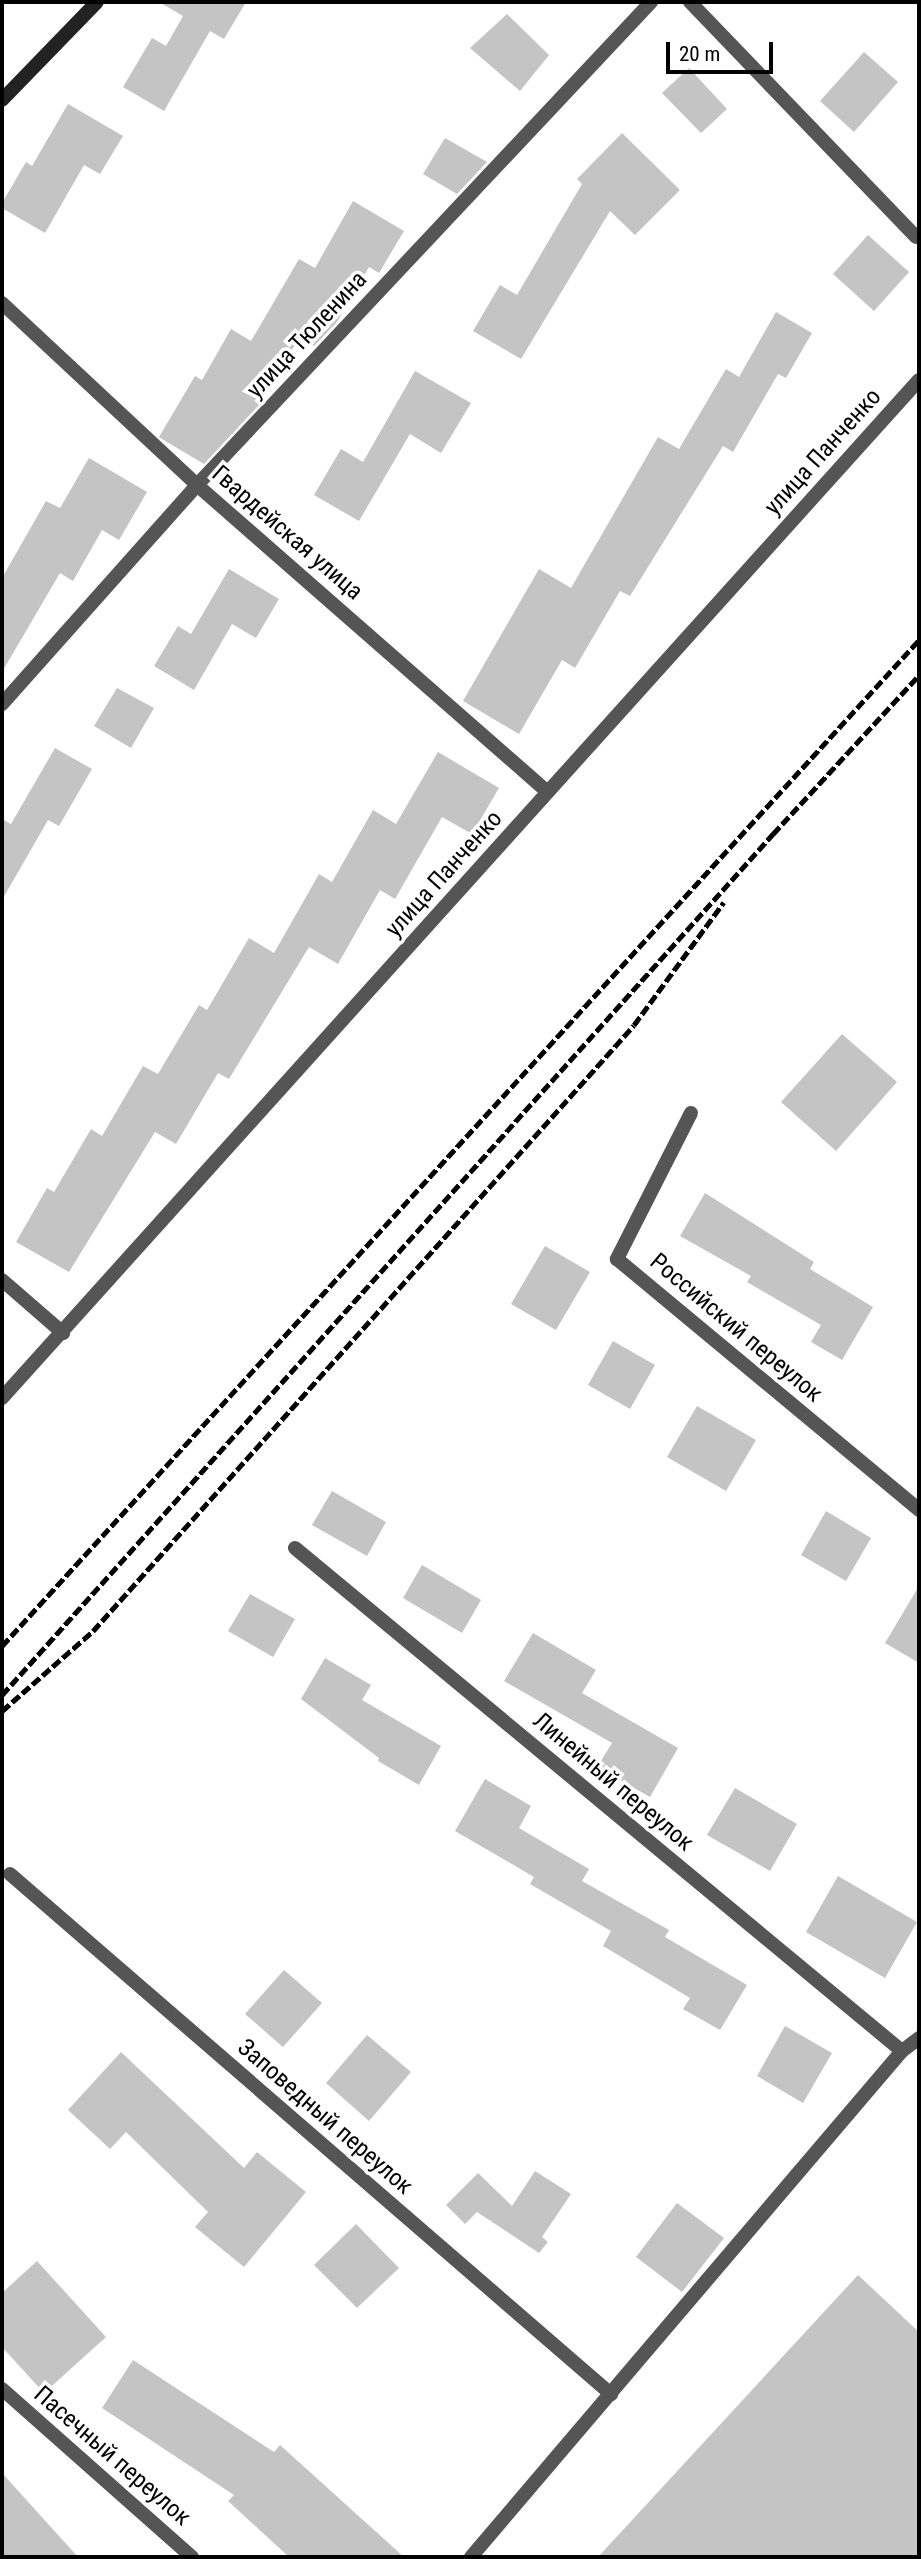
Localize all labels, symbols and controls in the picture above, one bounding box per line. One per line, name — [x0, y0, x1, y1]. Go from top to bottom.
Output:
scale bar — [669, 28, 776, 72]
text: 20 m — [679, 42, 720, 66]
street label: улица Тюленина — [241, 265, 373, 405]
street label: улица Панченко — [759, 383, 887, 521]
street label: Гвардейская улица — [206, 460, 368, 606]
street label: улица Панченко — [380, 805, 508, 943]
street label: Российский переулок — [644, 1248, 828, 1408]
street label: Линейный переулок — [527, 1706, 699, 1858]
street label: Заповедный переулок — [232, 2033, 418, 2201]
street label: Пасечный переулок — [28, 2380, 196, 2532]

